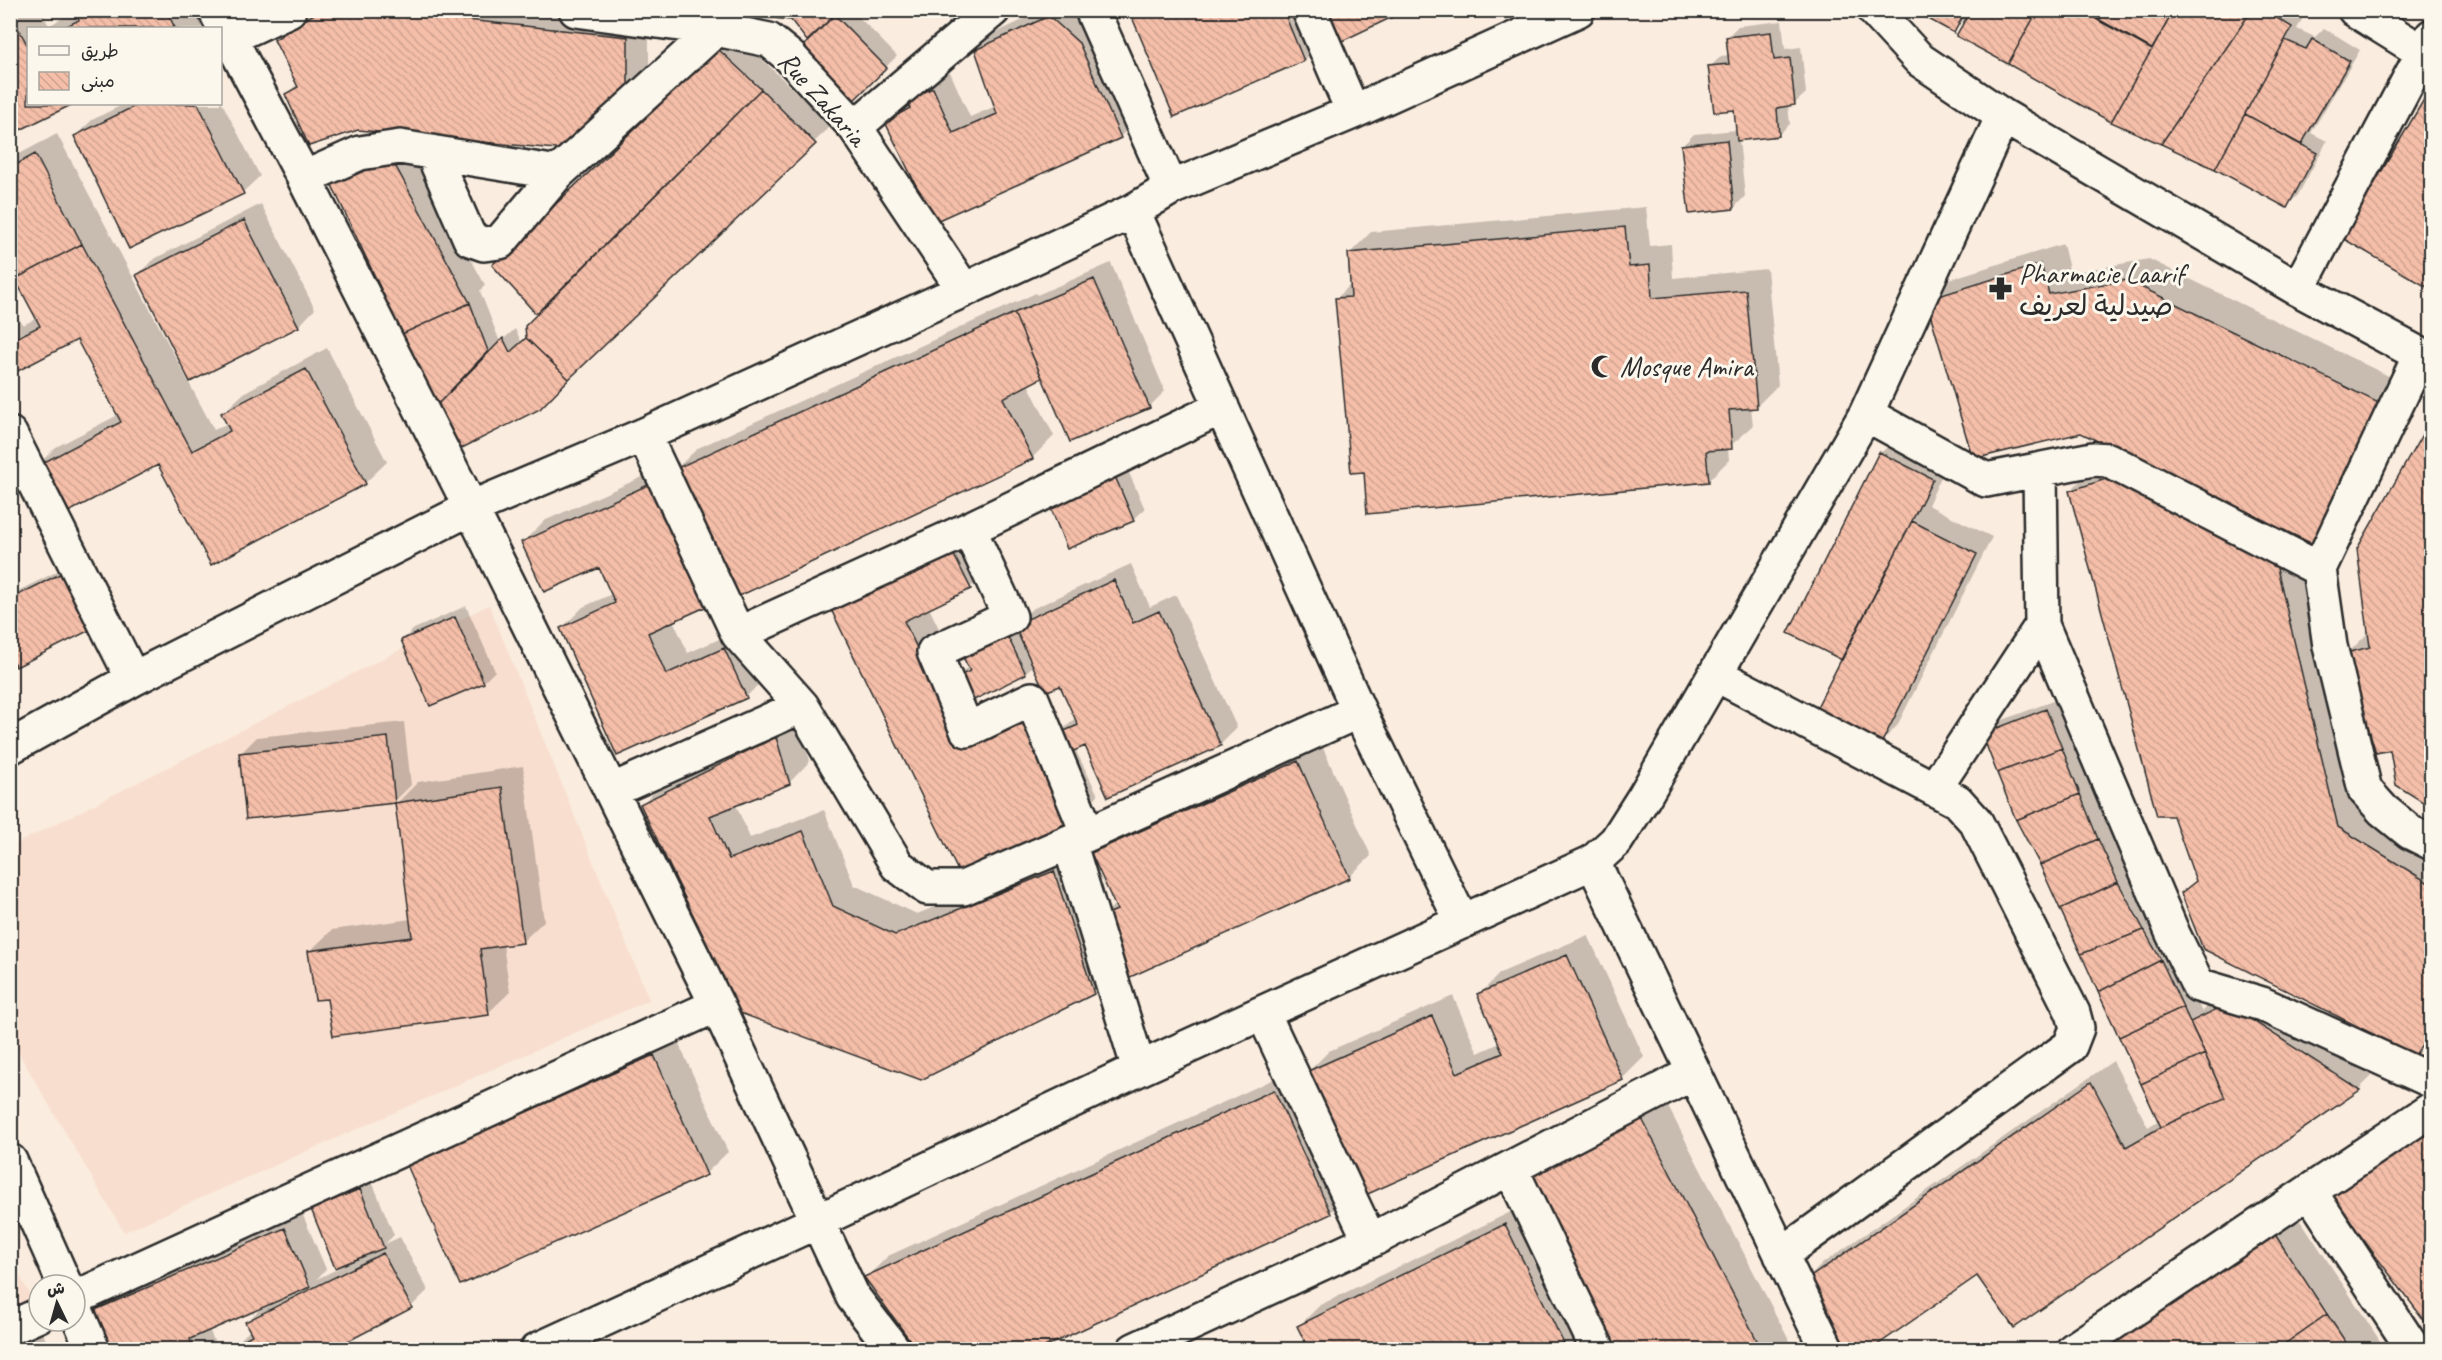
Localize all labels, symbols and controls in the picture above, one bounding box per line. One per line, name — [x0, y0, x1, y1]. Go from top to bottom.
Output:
legend — [27, 27, 222, 105]
text: طريق — [81, 40, 119, 62]
street label: Rue Zakaria — [771, 44, 876, 155]
text: مبنى — [81, 70, 115, 92]
place label: Pharmacie Laarif صيدلية لعريف — [2019, 256, 2190, 323]
pharmacy icon: Pharmacie Laarif صيدلية لعريف — [1988, 276, 2014, 302]
place label: Mosque Amira — [1620, 349, 1754, 384]
mosque icon: Mosque Amira — [1589, 353, 1615, 379]
north arrow — [27, 1273, 87, 1333]
text: ش — [46, 1278, 65, 1300]

